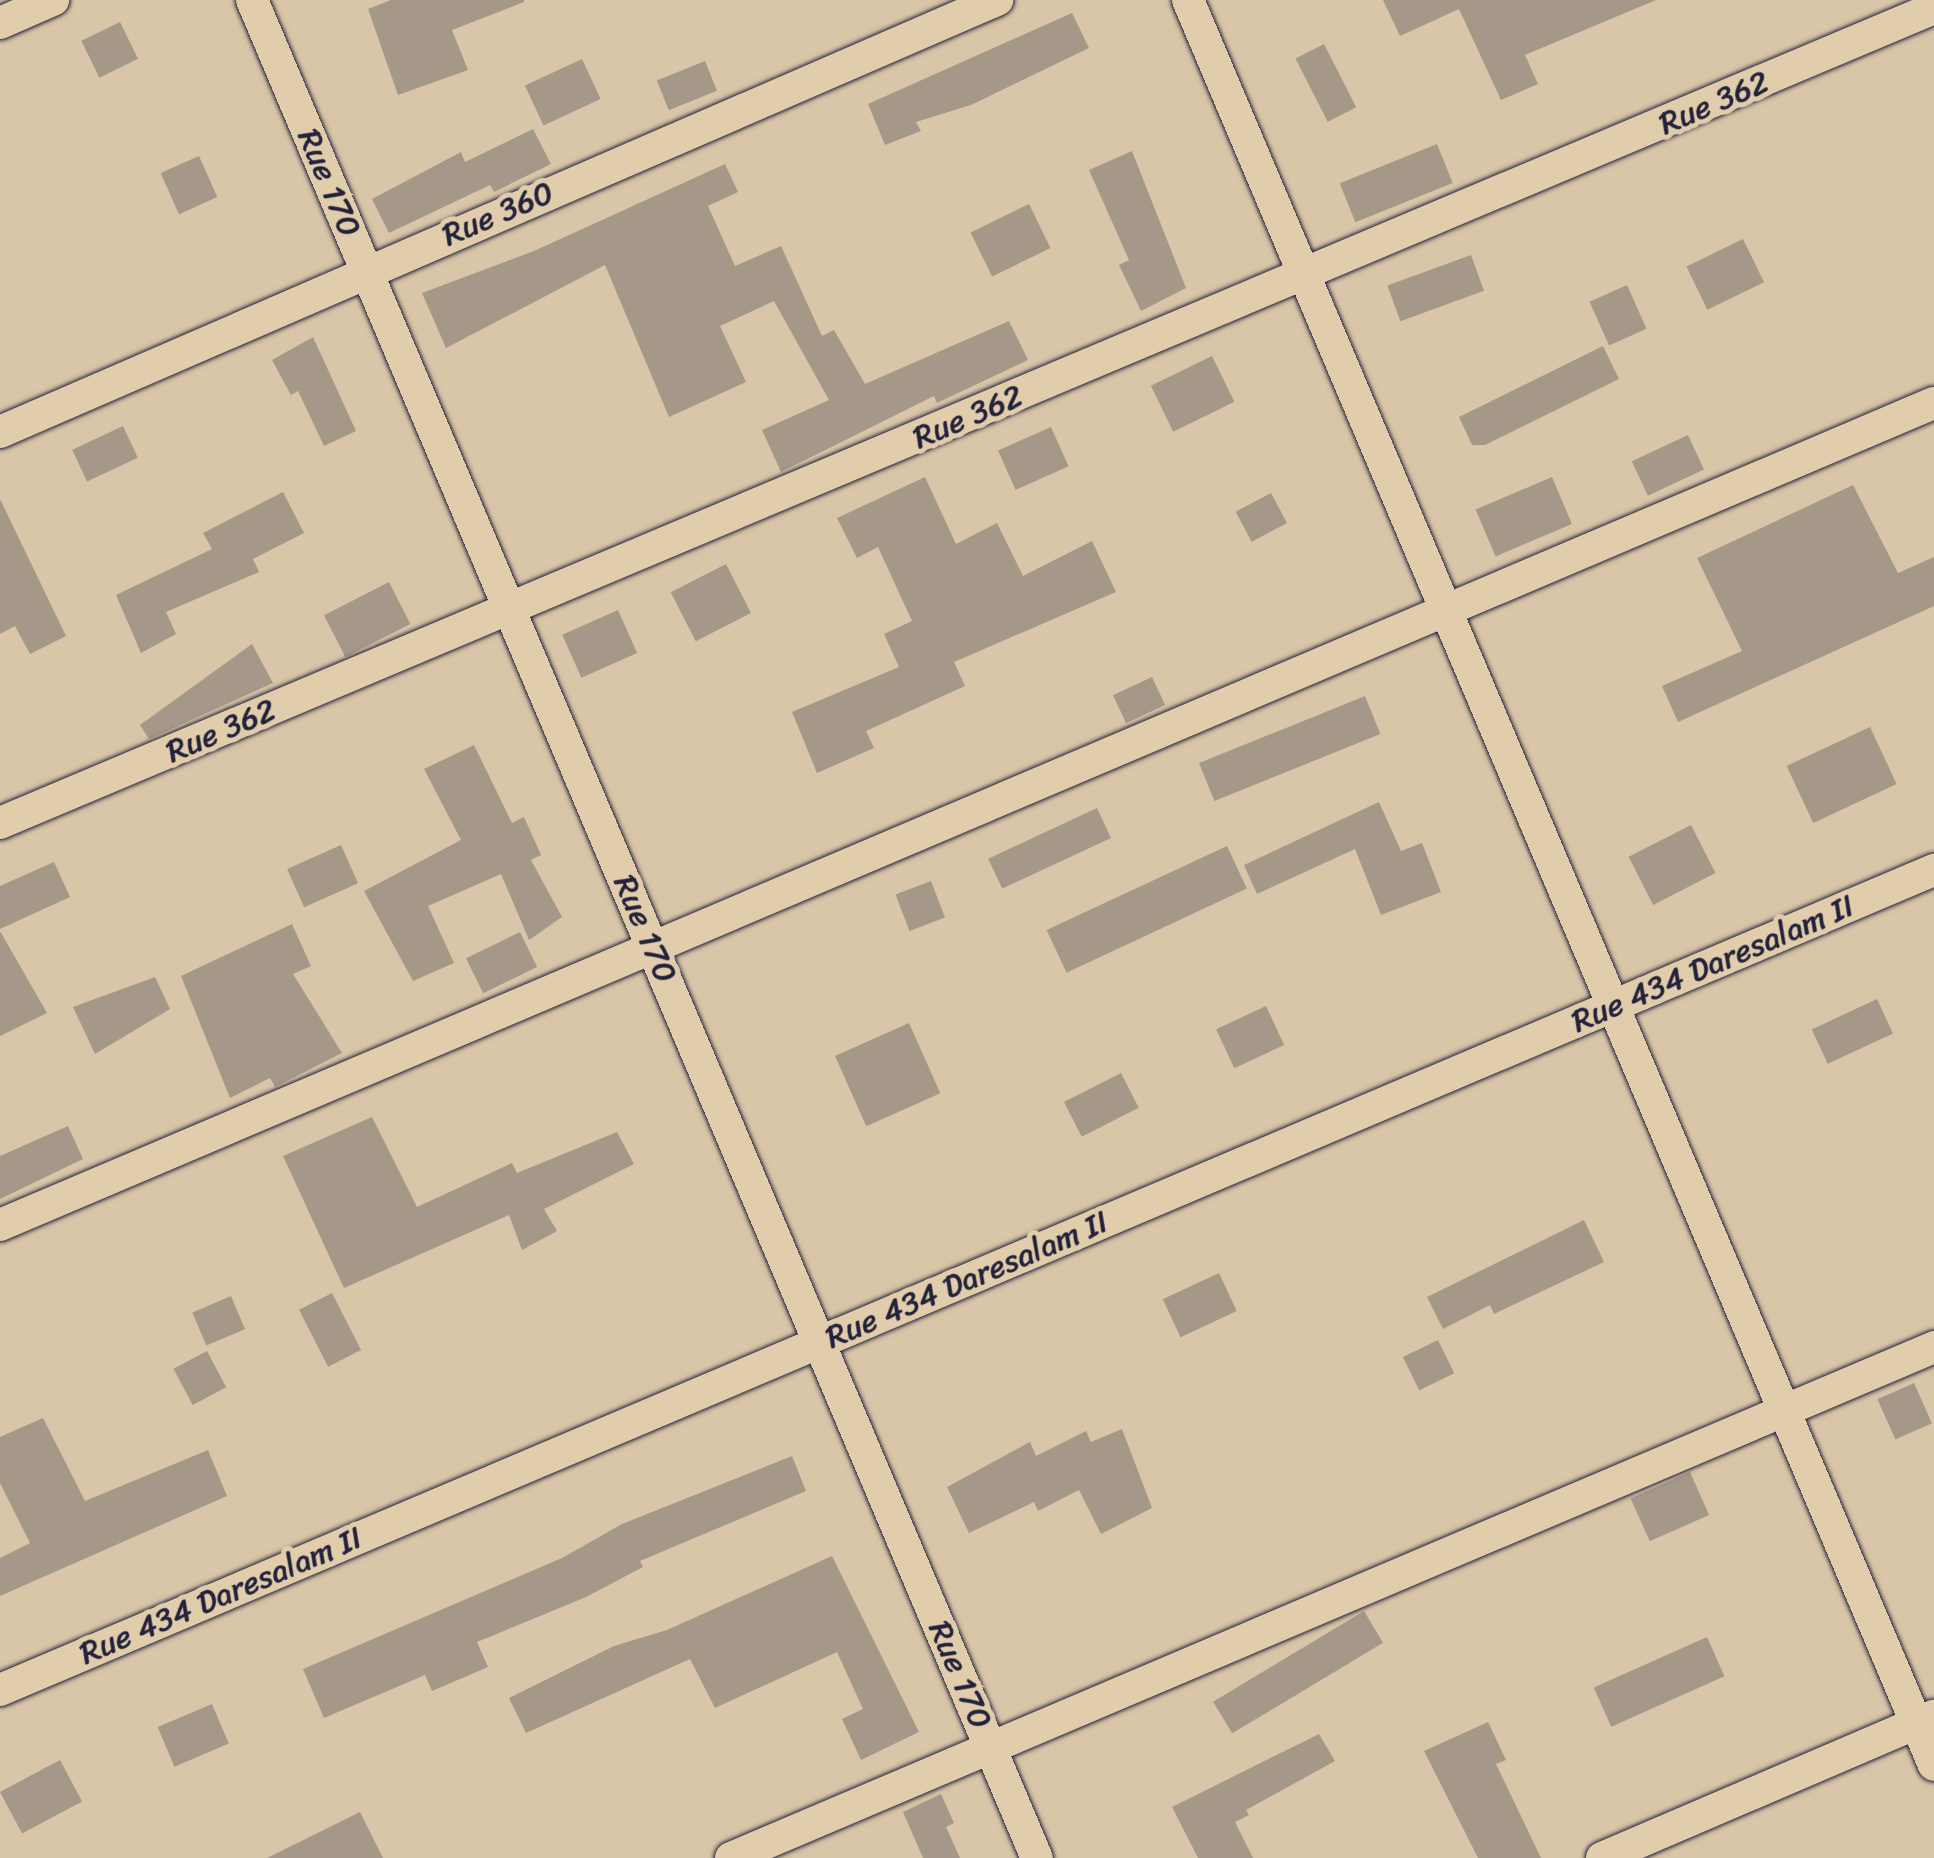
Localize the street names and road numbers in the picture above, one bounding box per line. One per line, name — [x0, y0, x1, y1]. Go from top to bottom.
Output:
street label: Rue 362 — [1653, 63, 1775, 143]
street label: Rue 170 — [289, 123, 369, 243]
street label: Rue 360 — [437, 173, 559, 255]
street label: Rue 362 — [907, 377, 1029, 457]
street label: Rue 362 — [160, 691, 282, 771]
street label: Rue 170 — [605, 869, 685, 989]
street label: Rue 434 Daresalam II — [1566, 887, 1860, 1041]
street label: Rue 434 Daresalam II — [820, 1203, 1114, 1357]
street label: Rue 434 Daresalam II — [74, 1519, 368, 1673]
street label: Rue 170 — [920, 1615, 1000, 1735]

